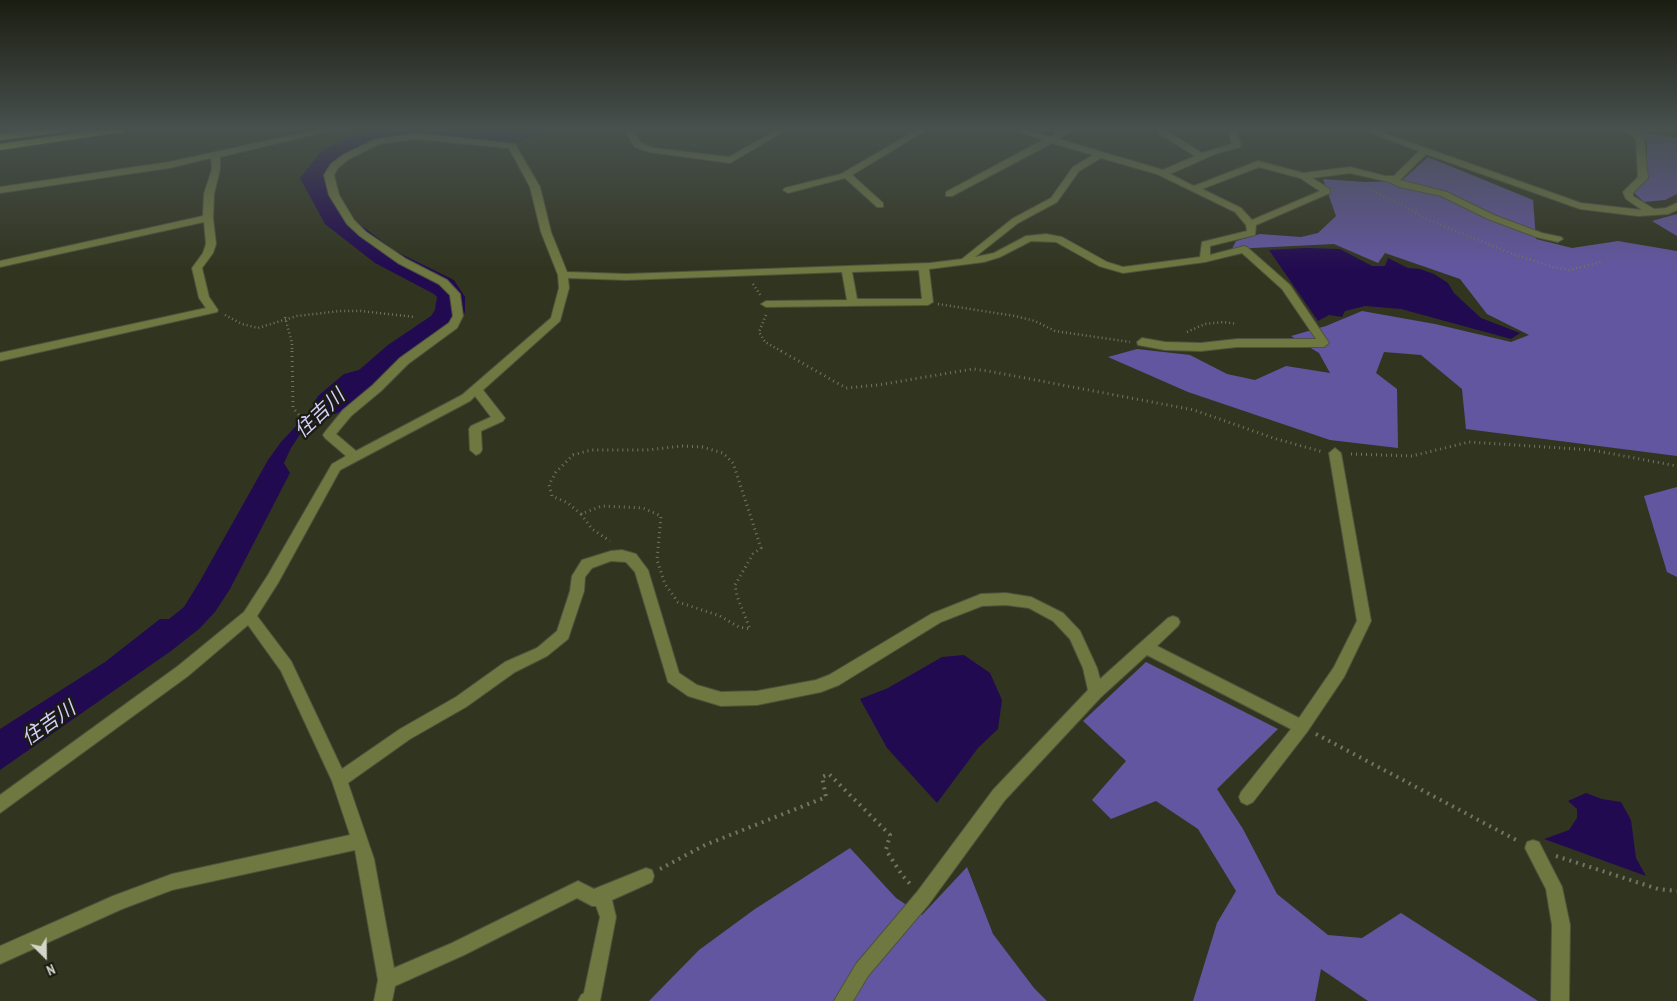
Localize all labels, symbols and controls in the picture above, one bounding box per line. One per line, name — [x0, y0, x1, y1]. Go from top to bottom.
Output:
water label: 住吉川 — [290, 385, 350, 443]
water label: 住吉川 — [18, 697, 80, 751]
north arrow — [20, 931, 70, 981]
text: N — [44, 960, 58, 980]

